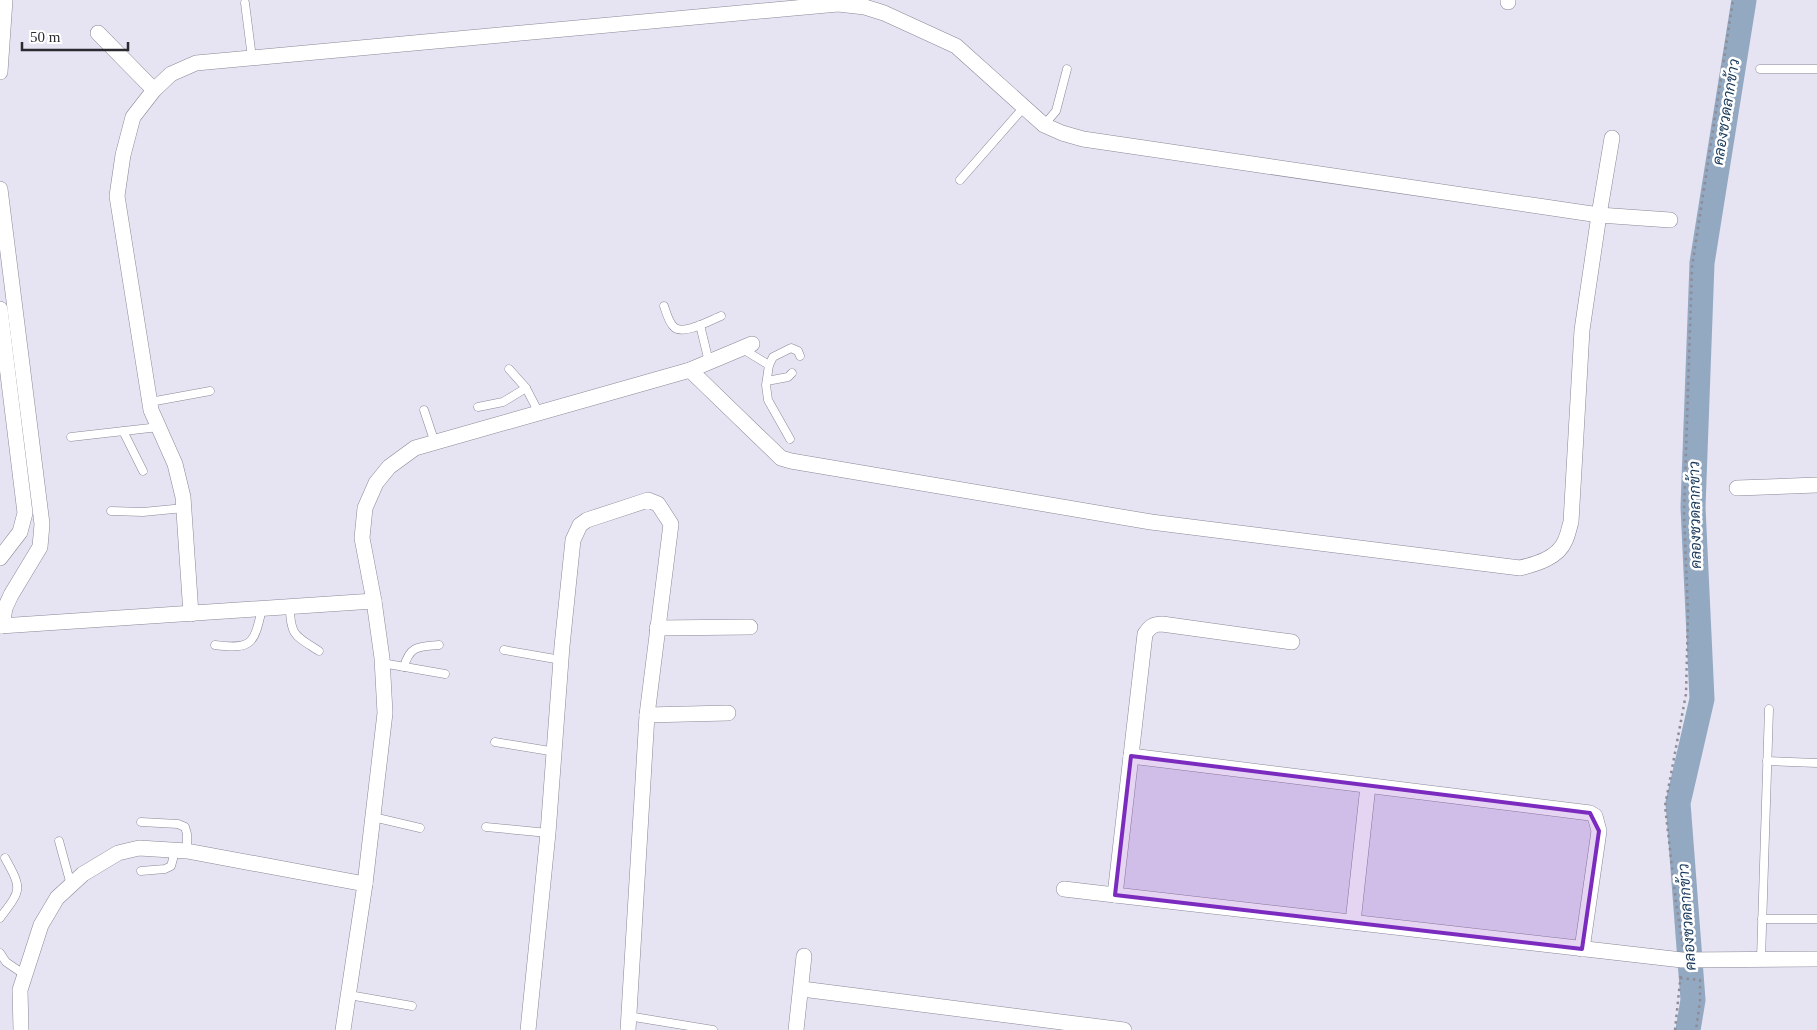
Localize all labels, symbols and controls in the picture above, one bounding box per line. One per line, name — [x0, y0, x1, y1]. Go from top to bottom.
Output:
scale bar — [22, 20, 129, 52]
text: 50 m — [30, 29, 61, 45]
water label: คลองชวดลากข้าว — [1708, 57, 1742, 166]
water label: คลองชวดลากข้าว — [1684, 461, 1704, 569]
water label: คลองชวดลากข้าว — [1673, 863, 1699, 971]

